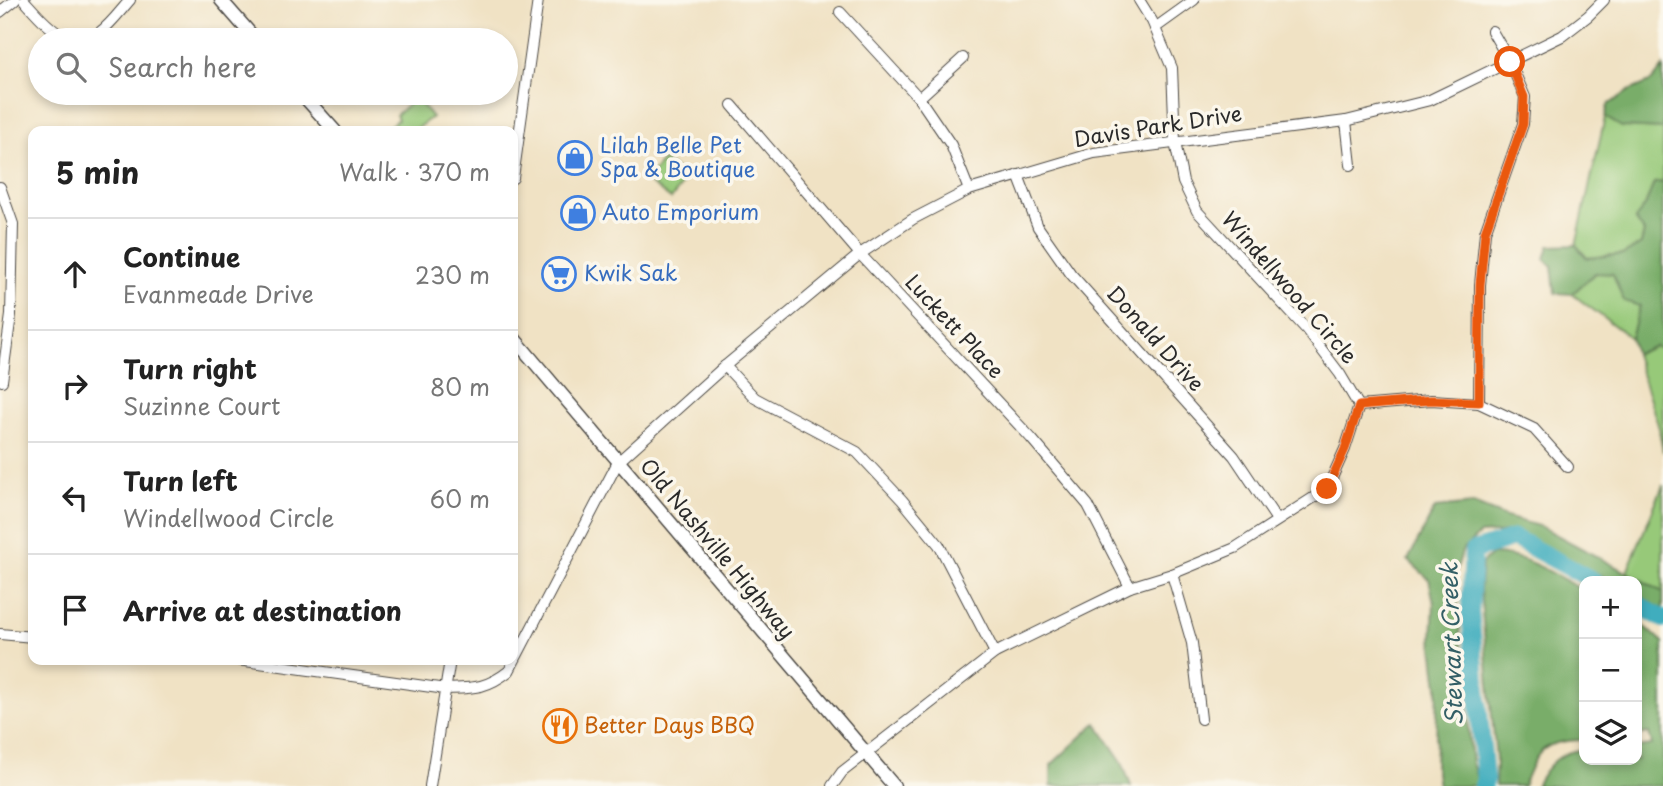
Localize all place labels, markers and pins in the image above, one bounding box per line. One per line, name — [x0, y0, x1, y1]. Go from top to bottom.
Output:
place label: Lilah Belle Pet Spa & Boutique — [600, 128, 755, 184]
shop icon: Lilah Belle Pet Spa & Boutique — [556, 139, 594, 177]
shop icon: Auto Emporium — [559, 194, 597, 232]
place label: Auto Emporium — [602, 195, 759, 227]
supermarket icon: Kwik Sak — [540, 255, 578, 293]
place label: Kwik Sak — [584, 256, 678, 288]
restaurant icon: Better Days BBQ — [541, 707, 579, 745]
place label: Better Days BBQ — [584, 708, 755, 740]

